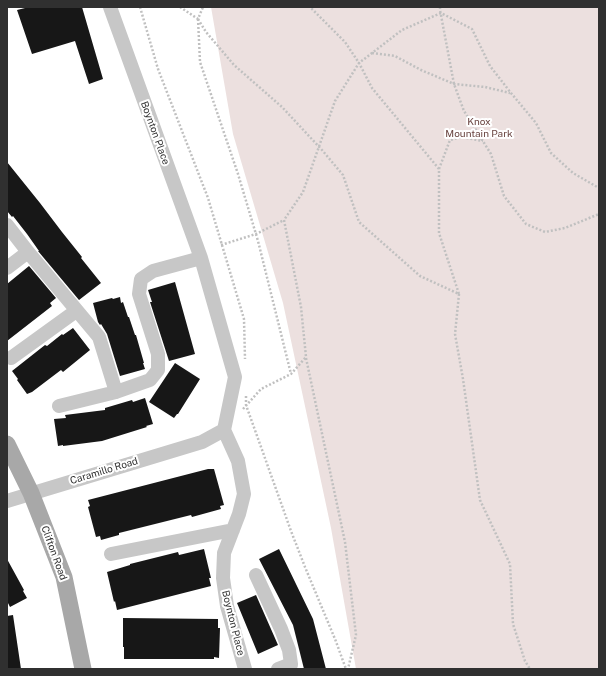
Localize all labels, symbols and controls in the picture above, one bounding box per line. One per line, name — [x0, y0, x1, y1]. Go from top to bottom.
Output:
street label: Boynton Place — [138, 100, 172, 166]
park label: Knox Mountain Park — [445, 116, 513, 140]
street label: Caramillo Road — [69, 455, 139, 487]
street label: Clifton Road — [39, 524, 69, 582]
street label: Boynton Place — [219, 589, 247, 657]

